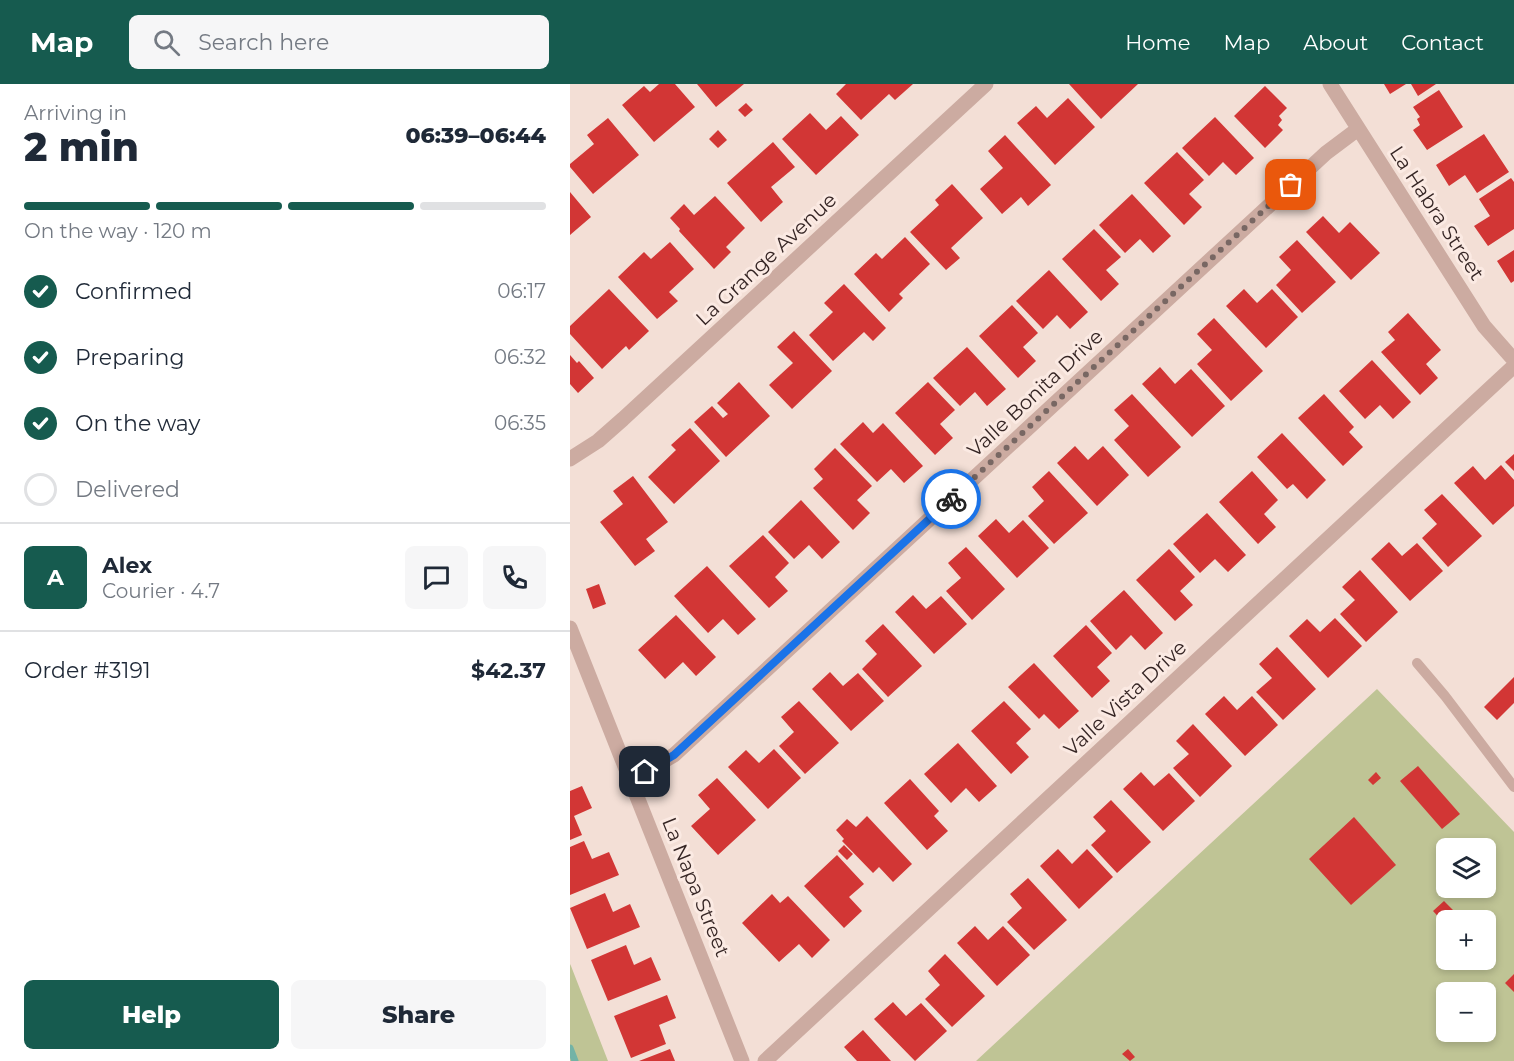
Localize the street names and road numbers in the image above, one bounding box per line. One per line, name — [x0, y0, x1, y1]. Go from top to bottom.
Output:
street label: La Habra Street — [1385, 141, 1489, 285]
street label: La Grange Avenue — [691, 188, 841, 330]
street label: Valle Bonita Drive — [962, 324, 1108, 462]
street label: Valle Vista Drive — [1059, 635, 1191, 761]
street label: La Napa Street — [657, 814, 735, 960]

